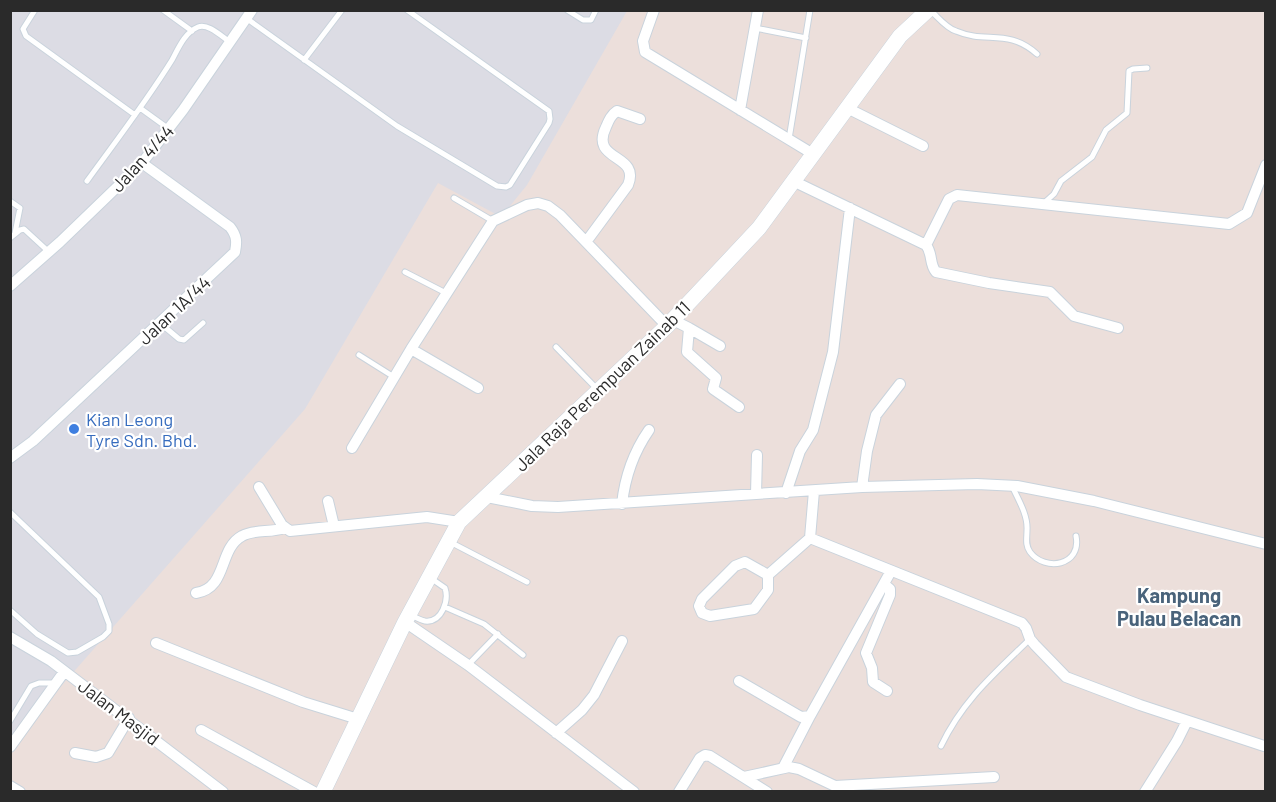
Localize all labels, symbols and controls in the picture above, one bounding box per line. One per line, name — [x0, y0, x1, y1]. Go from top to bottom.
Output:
street label: Jalan 4/44 — [106, 120, 178, 196]
street label: Jalan 1A/44 — [133, 271, 215, 349]
street label: Jala Raja Perempuan Zainab 11 — [510, 296, 694, 476]
place label: Kian Leong Tyre Sdn. Bhd. — [86, 408, 198, 451]
marker: Kian Leong Tyre Sdn. Bhd. — [67, 422, 81, 436]
district label: Kampung Pulau Belacan — [1117, 583, 1241, 630]
street label: Jalan Masjid — [74, 674, 164, 750]

